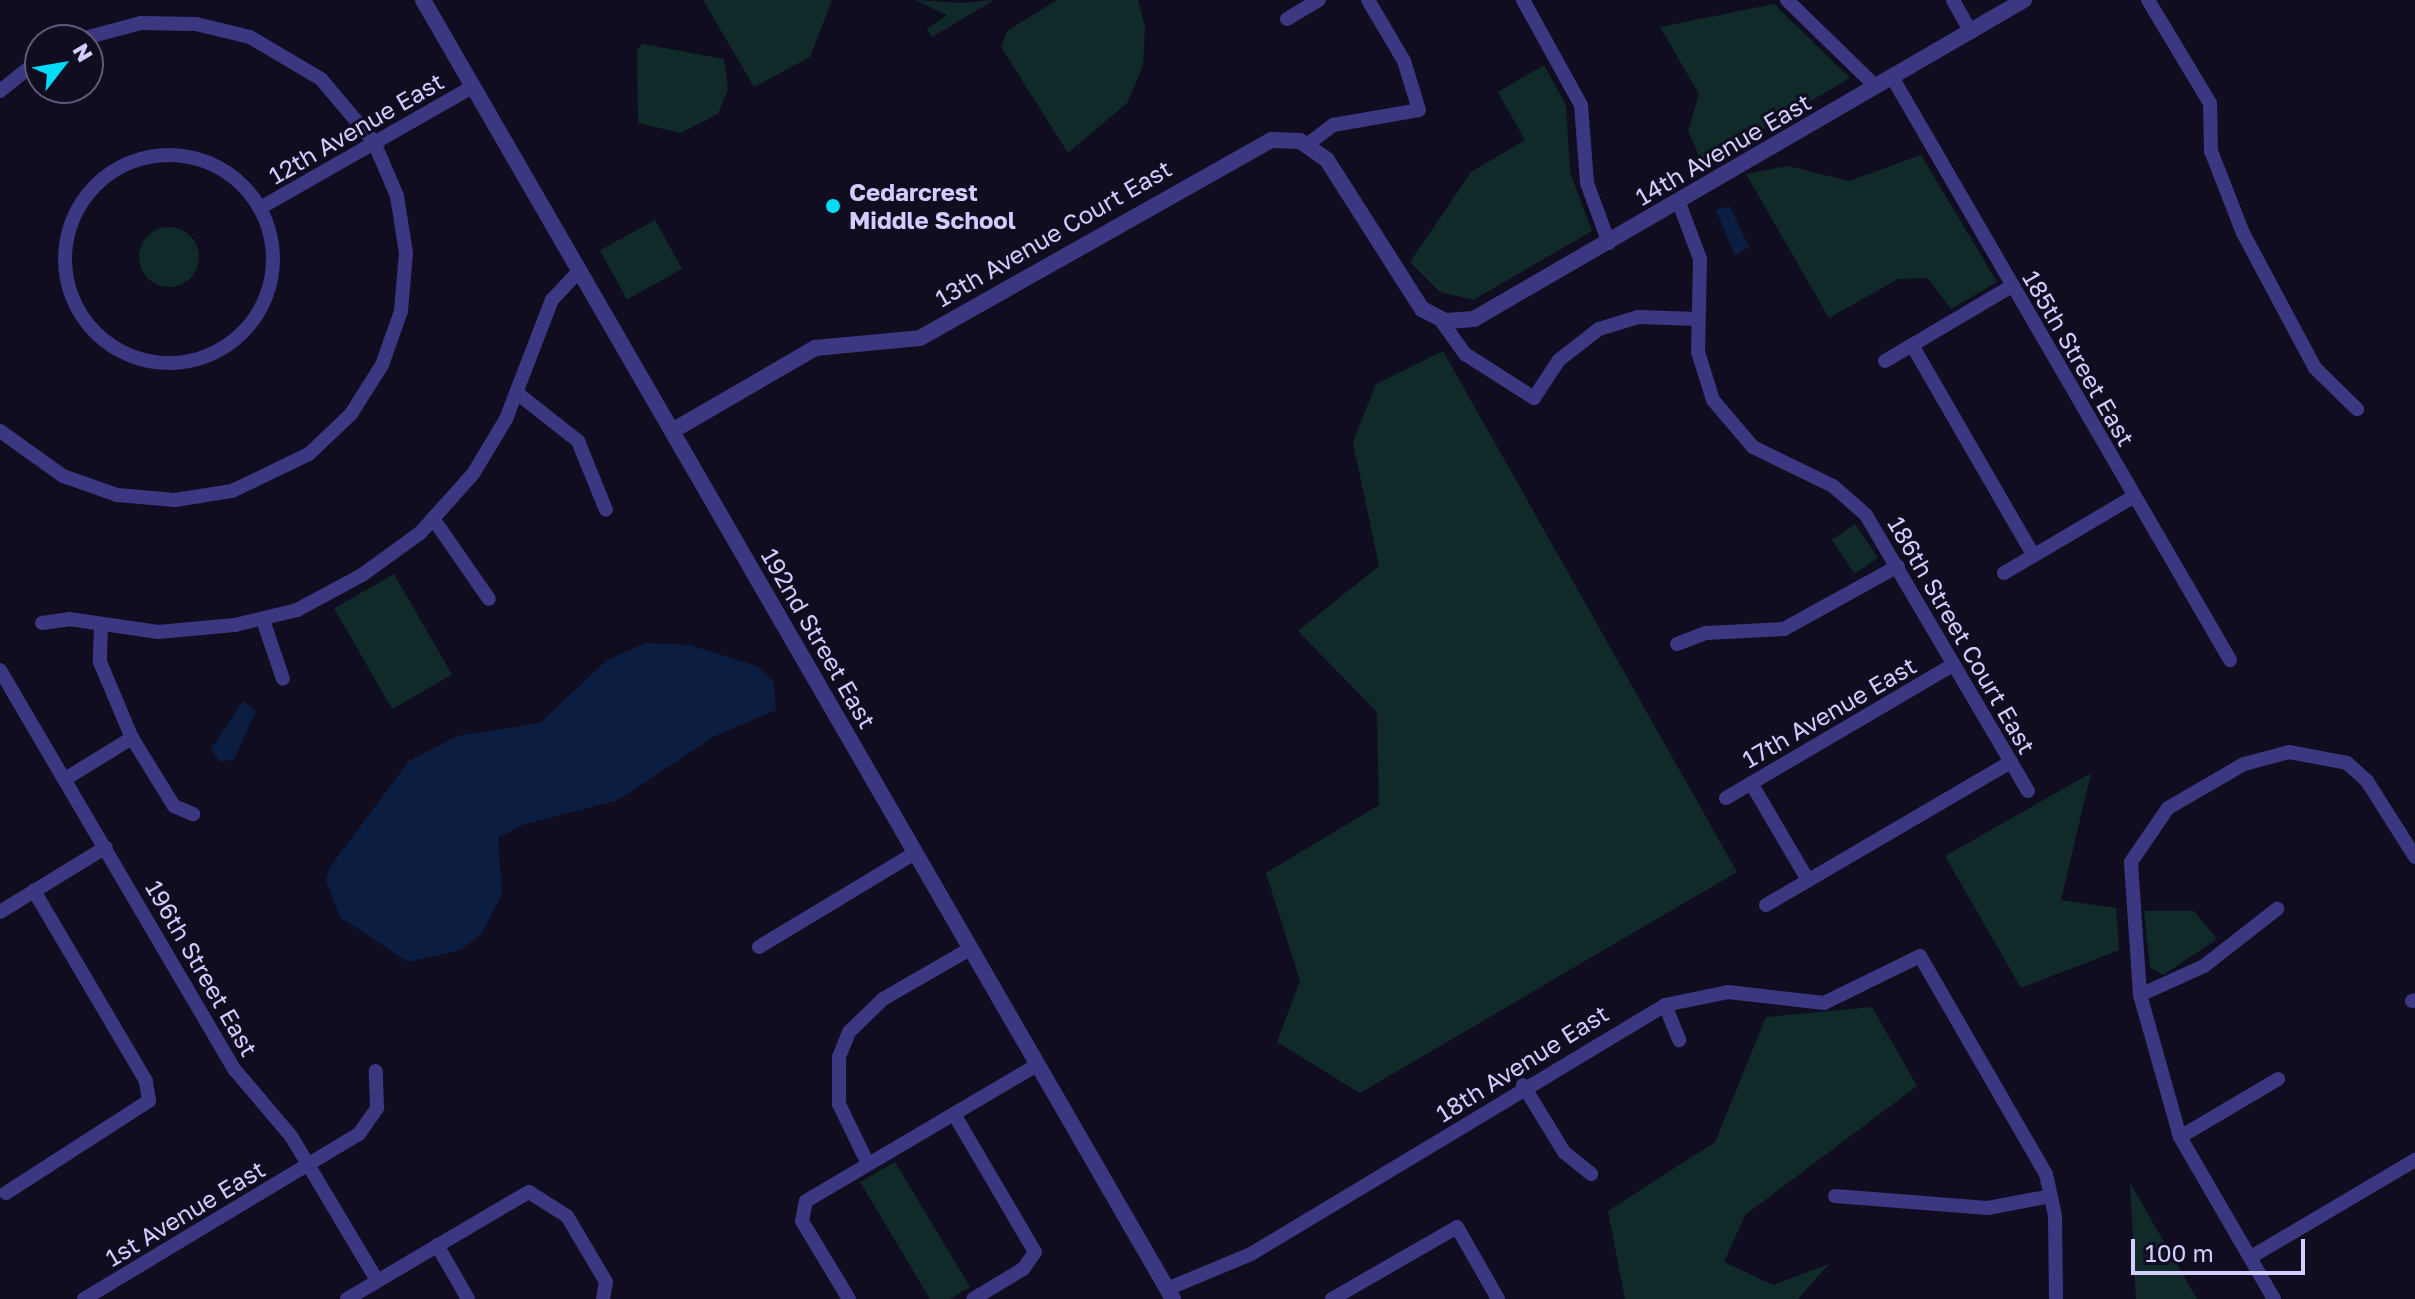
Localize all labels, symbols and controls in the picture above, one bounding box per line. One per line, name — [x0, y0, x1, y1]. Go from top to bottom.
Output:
north arrow — [24, 24, 104, 104]
text: N — [67, 38, 99, 67]
street label: 12th Avenue East — [264, 66, 448, 190]
street label: 14th Avenue East — [1630, 87, 1816, 211]
street label: 13th Avenue Court East — [930, 154, 1176, 312]
place label: Cedarcrest Middle School — [849, 178, 1016, 234]
marker: Cedarcrest Middle School — [824, 197, 842, 215]
street label: 185th Street East — [2017, 265, 2141, 451]
street label: 186th Street Court East — [1882, 511, 2042, 759]
street label: 192nd Street East — [756, 543, 882, 733]
street label: 17th Avenue East — [1737, 651, 1921, 773]
street label: 196th Street East — [140, 875, 264, 1061]
street label: 18th Avenue East — [1431, 998, 1613, 1128]
street label: 1st Avenue East — [100, 1154, 270, 1272]
scale bar — [2135, 1223, 2309, 1273]
text: 100 m — [2145, 1238, 2214, 1267]

